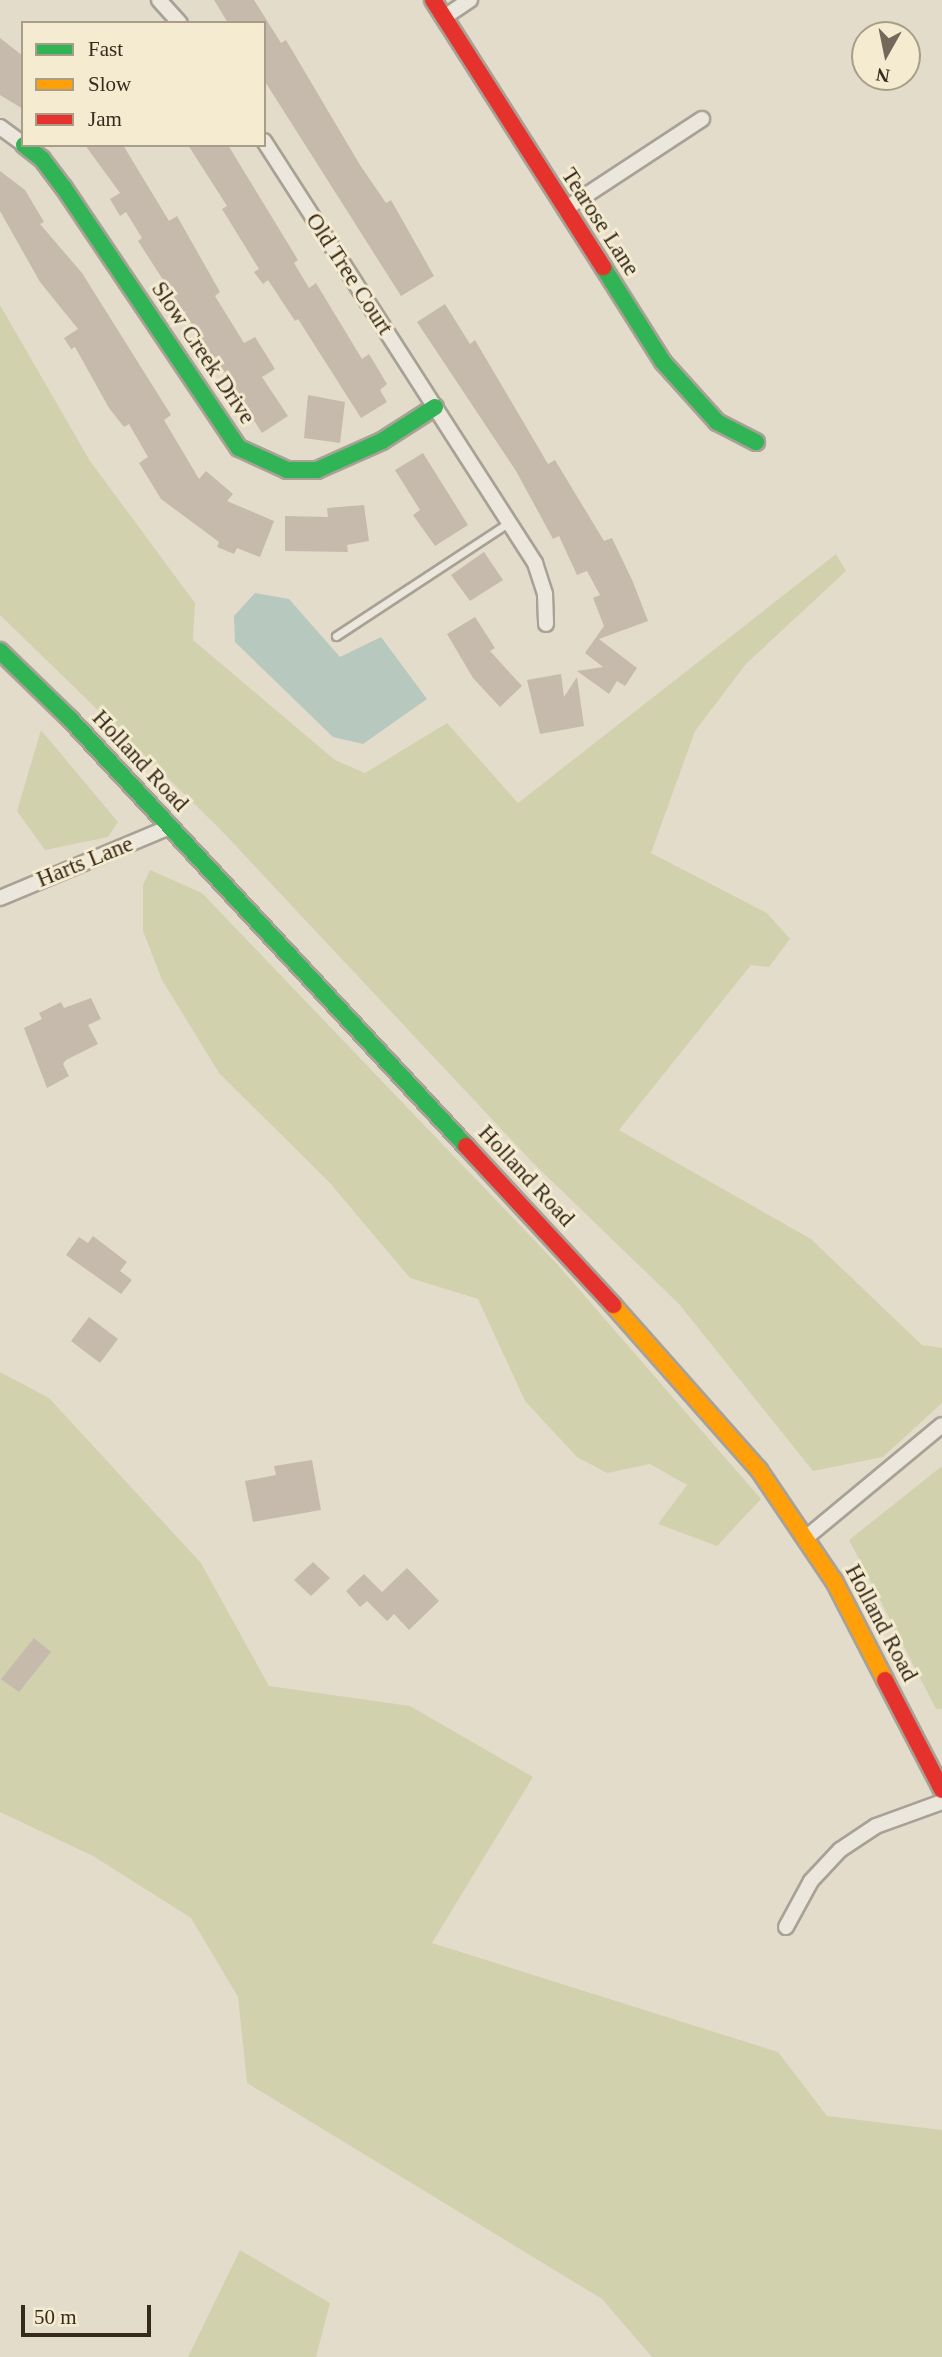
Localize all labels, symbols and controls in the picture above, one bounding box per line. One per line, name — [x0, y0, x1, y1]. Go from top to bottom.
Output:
legend — [21, 21, 266, 147]
north arrow — [851, 21, 921, 91]
text: Fast — [88, 37, 123, 61]
text: N — [875, 64, 891, 87]
text: Slow — [88, 72, 131, 96]
text: Jam — [88, 107, 122, 131]
street label: Tearose Lane — [555, 163, 645, 281]
street label: Old Tree Court — [299, 208, 399, 340]
street label: Slow Creek Drive — [145, 276, 261, 430]
street label: Holland Road — [86, 705, 194, 817]
street label: Harts Lane — [33, 830, 137, 894]
street label: Holland Road — [472, 1120, 580, 1232]
street label: Holland Road — [839, 1560, 923, 1686]
scale bar — [24, 2290, 154, 2334]
text: 50 m — [34, 2305, 77, 2329]

